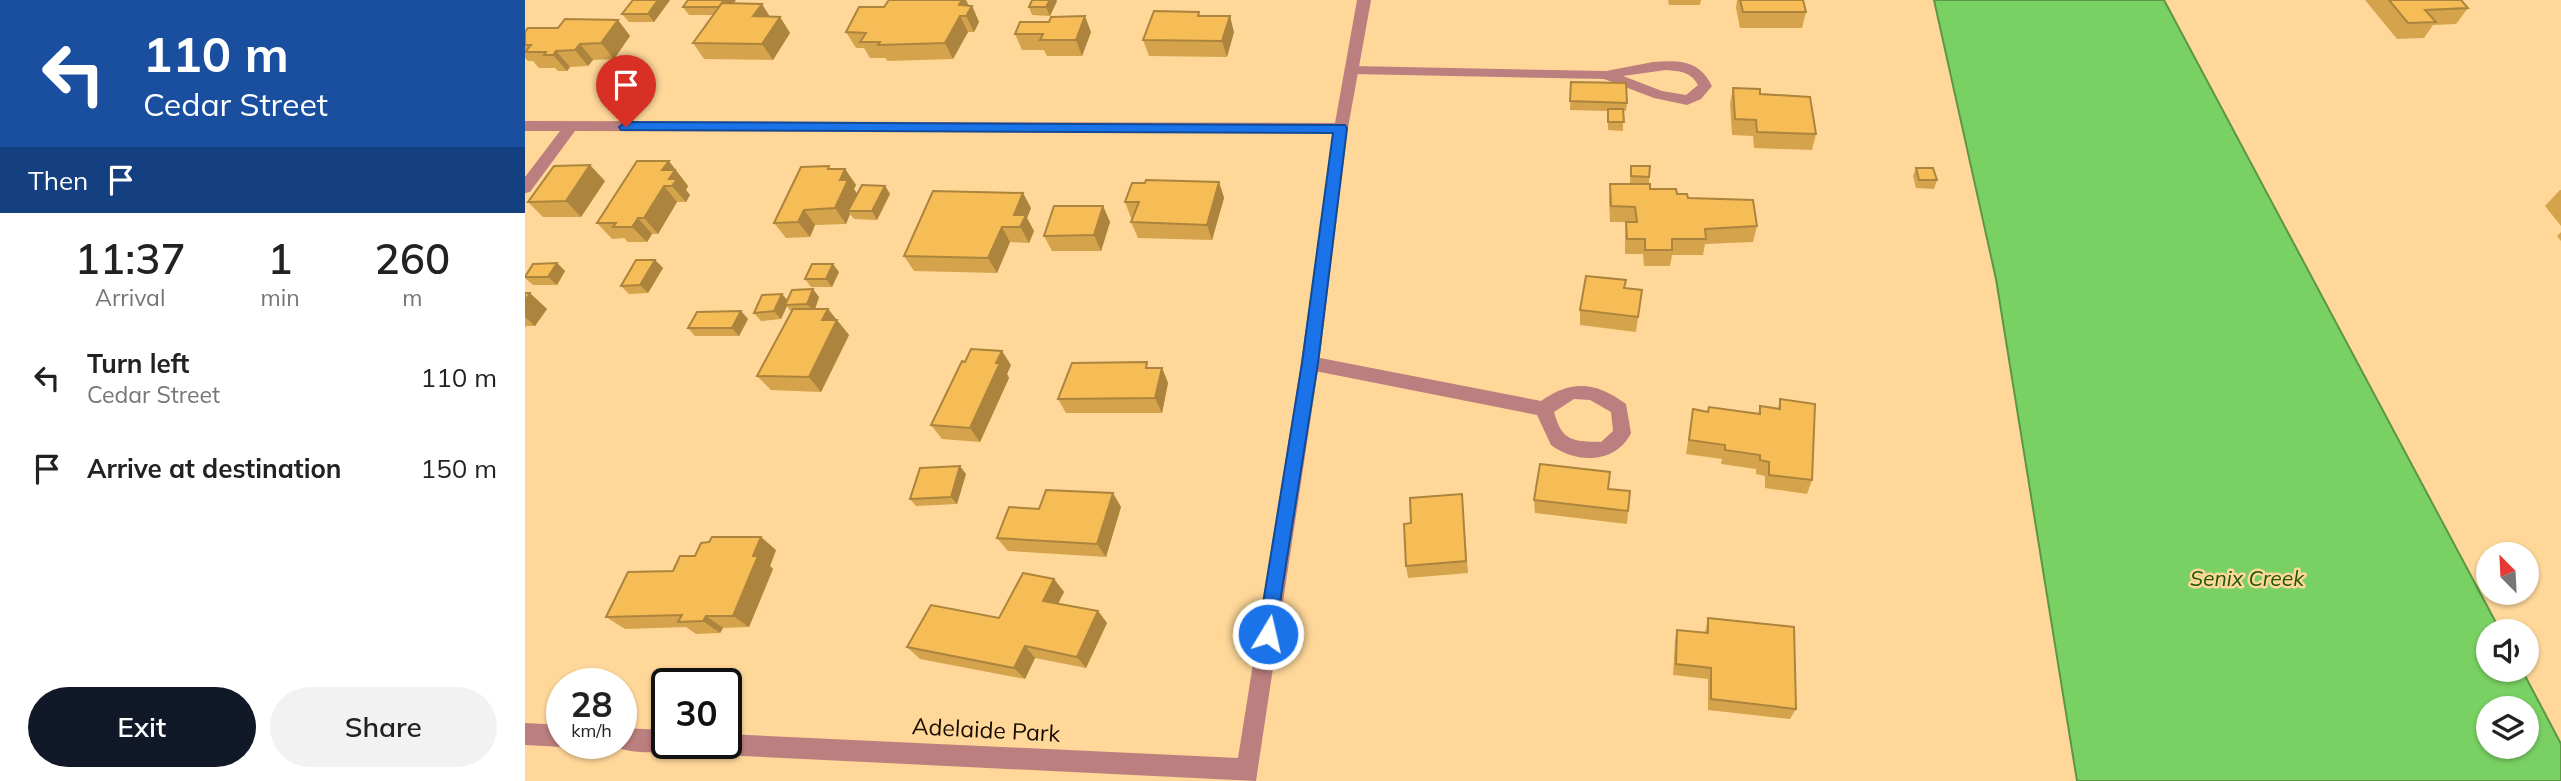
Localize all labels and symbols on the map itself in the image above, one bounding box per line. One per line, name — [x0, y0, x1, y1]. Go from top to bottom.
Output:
pin — [596, 55, 656, 127]
north arrow — [2476, 542, 2539, 606]
water label: Senix Creek — [2190, 565, 2305, 591]
position arrow — [1231, 597, 1305, 671]
speed limit sign: 30 — [651, 668, 742, 759]
street label: Adelaide Park — [911, 711, 1062, 748]

